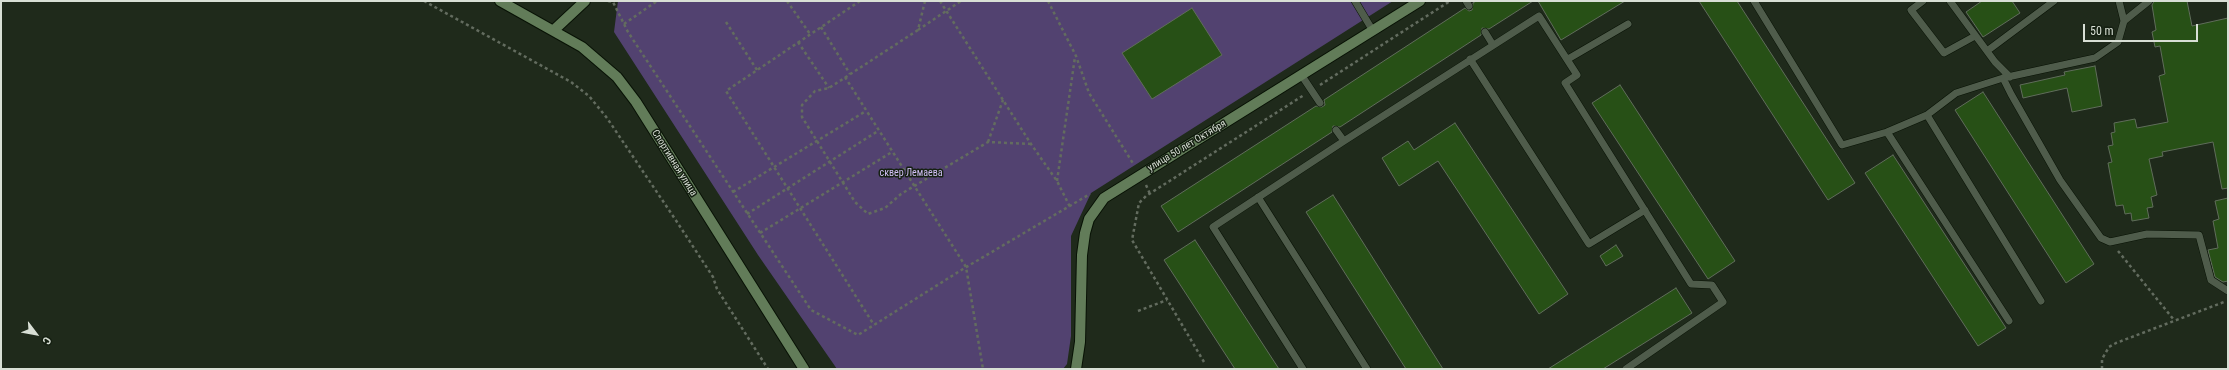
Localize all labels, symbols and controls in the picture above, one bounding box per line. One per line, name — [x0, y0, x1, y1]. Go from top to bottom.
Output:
scale bar — [2085, 16, 2200, 42]
text: 50 m — [2090, 24, 2114, 38]
street label: улица 50 лет Октября — [1146, 118, 1228, 174]
street label: Спортивная улица — [649, 128, 699, 198]
park label: сквер Лемаева — [880, 167, 942, 179]
north arrow — [16, 314, 56, 354]
text: С — [39, 335, 54, 347]

